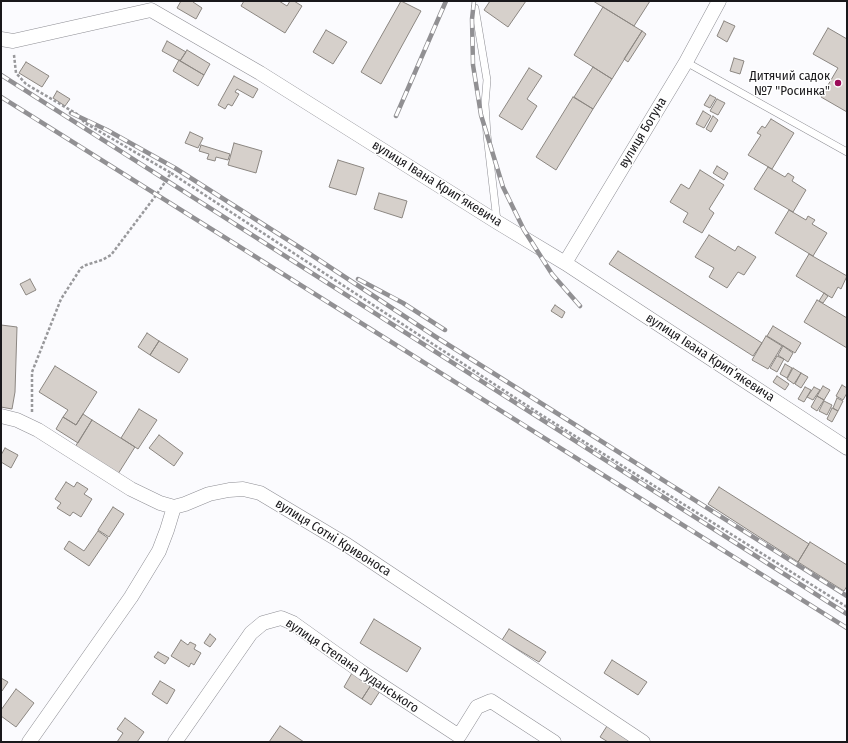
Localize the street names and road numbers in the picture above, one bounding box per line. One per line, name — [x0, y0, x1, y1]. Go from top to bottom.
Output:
street label: вулиця Богуна — [616, 95, 670, 171]
street label: вулиця Івана Крипʼякевича — [369, 138, 505, 230]
street label: вулиця Івана Крипʼякевича — [643, 311, 777, 405]
street label: вулиця Сотні Кривоноса — [272, 496, 394, 580]
street label: вулиця Степана Руданського — [282, 616, 422, 716]

